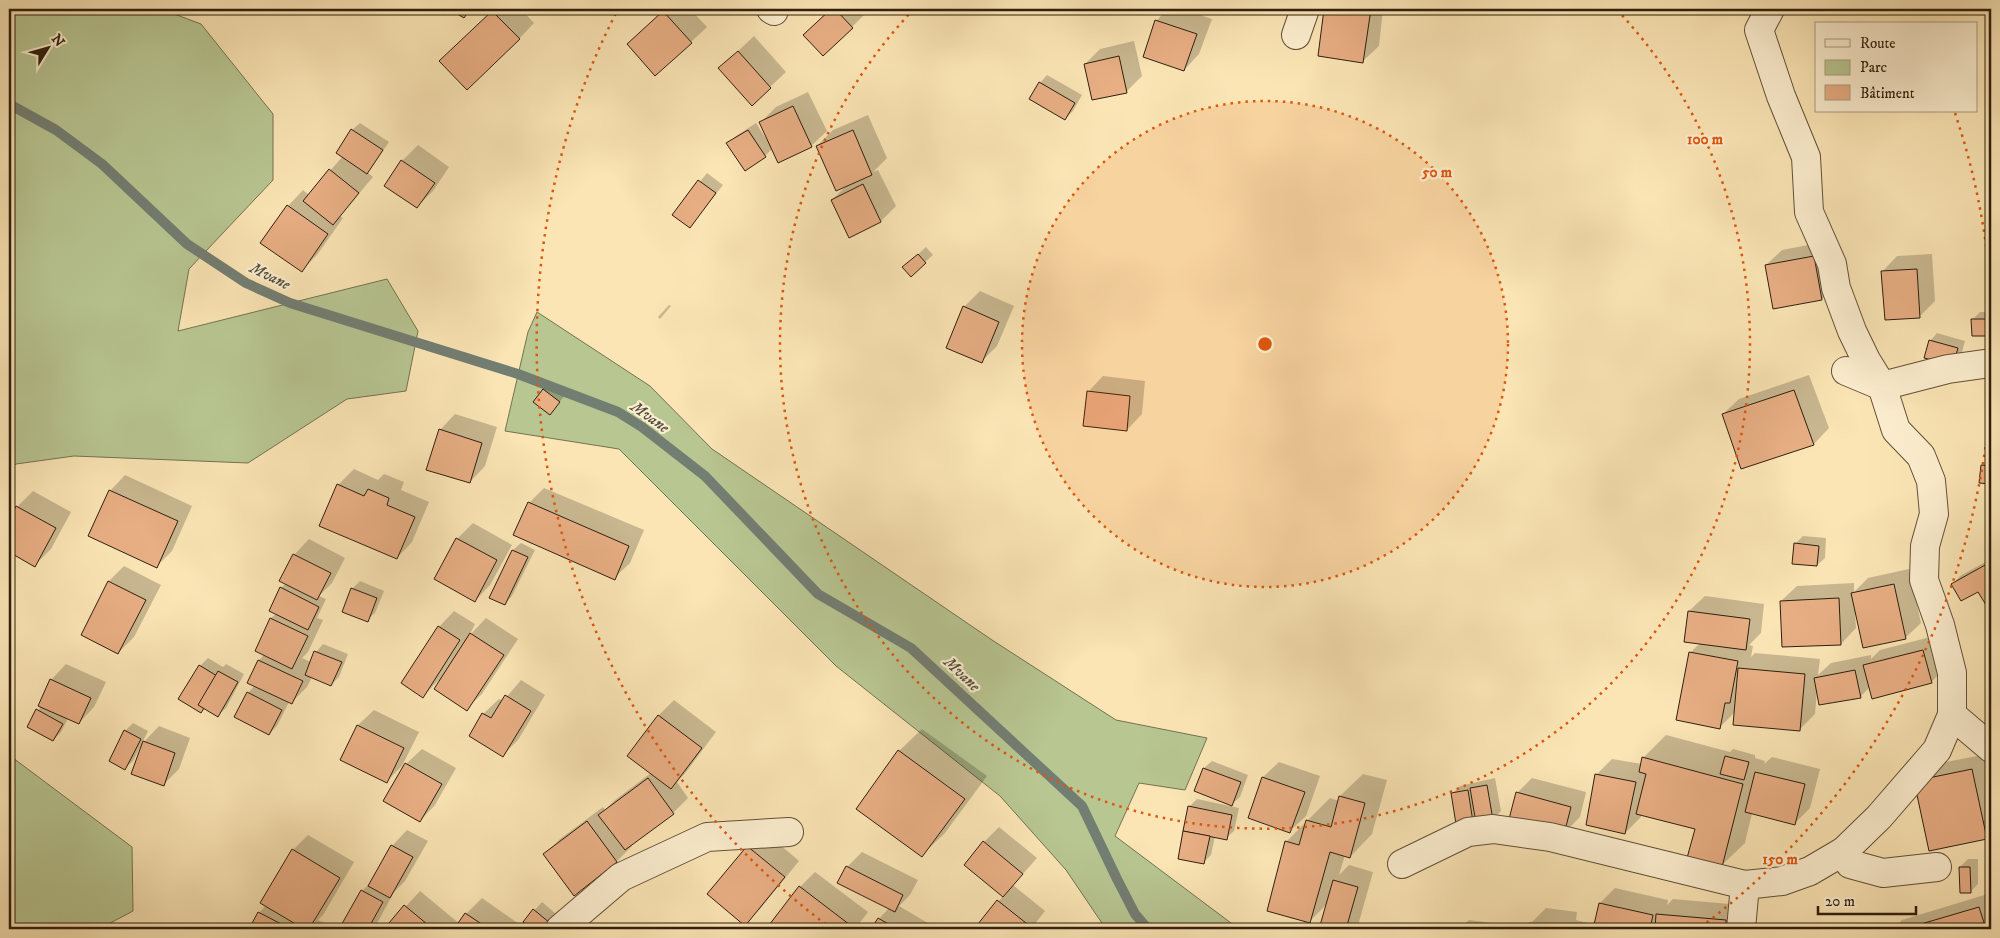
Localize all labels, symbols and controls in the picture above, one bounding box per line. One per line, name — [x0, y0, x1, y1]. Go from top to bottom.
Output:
north arrow — [22, 22, 72, 72]
legend — [1815, 22, 1978, 112]
text: N — [47, 31, 69, 51]
text: Route — [1860, 34, 1895, 53]
text: Parc — [1860, 58, 1888, 77]
text: Bâtiment — [1860, 84, 1915, 103]
text: 100 m — [1687, 130, 1724, 149]
text: 50 m — [1421, 163, 1453, 182]
water label: Mvane — [246, 257, 294, 295]
centre of rings — [1256, 335, 1274, 353]
water label: Mvane — [626, 396, 674, 438]
water label: Mvane — [939, 652, 985, 696]
text: 150 m — [1762, 850, 1798, 869]
scale bar — [1818, 883, 1915, 915]
text: 20 m — [1825, 892, 1855, 911]

